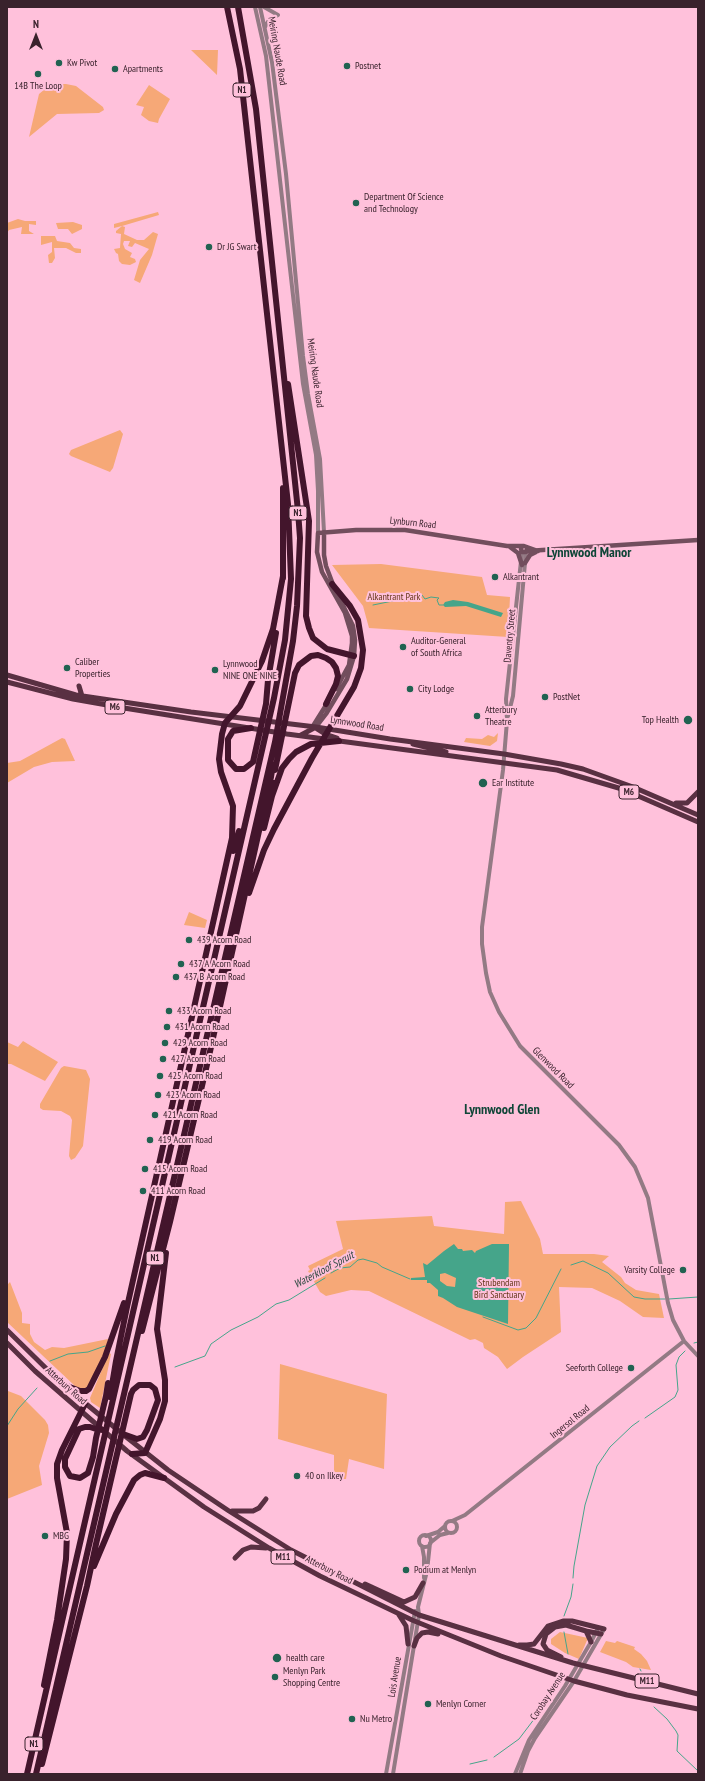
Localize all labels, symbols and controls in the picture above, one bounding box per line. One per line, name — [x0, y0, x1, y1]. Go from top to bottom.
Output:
north arrow — [16, 16, 56, 56]
street label: Meiring Naude Road — [265, 16, 289, 86]
text: N — [33, 17, 39, 31]
place label: Kw Pivot — [67, 57, 97, 69]
marker: Kw Pivot — [54, 58, 64, 68]
place label: Postnet — [355, 60, 381, 72]
marker: Postnet — [342, 61, 352, 71]
place label: Apartments — [123, 63, 163, 75]
marker: Apartments — [110, 64, 120, 74]
marker: 14B The Loop — [33, 69, 43, 79]
place label: 14B The Loop — [14, 80, 62, 92]
road number: N1 — [233, 83, 251, 97]
place label: Department Of Science and Technology — [364, 191, 444, 214]
marker: Department Of Science and Technology — [351, 198, 361, 208]
place label: Dr JG Swart — [217, 241, 256, 253]
marker: Dr JG Swart — [204, 242, 214, 252]
street label: Meiring Naude Road — [304, 338, 326, 408]
road number: N1 — [289, 506, 307, 520]
street label: Lynburn Road — [389, 515, 437, 531]
district label: Lynnwood Manor — [547, 545, 631, 561]
place label: Alkantrant — [503, 571, 539, 583]
marker: Alkantrant — [490, 572, 500, 582]
park label: Alkantrant Park — [368, 591, 420, 603]
street label: Daventry Street — [502, 609, 518, 663]
place label: Auditor-General of South Africa — [411, 635, 466, 658]
marker: Auditor-General of South Africa — [398, 642, 408, 652]
place label: Caliber Properties — [75, 656, 110, 680]
place label: Lynnwood NINE ONE NINE — [223, 658, 277, 682]
marker: Caliber Properties — [62, 663, 72, 673]
marker: Lynnwood NINE ONE NINE — [210, 665, 220, 675]
place label: City Lodge — [418, 683, 454, 695]
marker: City Lodge — [405, 684, 415, 694]
place label: PostNet — [553, 691, 580, 703]
marker: PostNet — [540, 692, 550, 702]
road number: M6 — [105, 700, 125, 714]
place label: Atterbury Theatre — [485, 704, 517, 728]
marker: Atterbury Theatre — [472, 711, 482, 721]
street label: Lynnwood Road — [329, 714, 385, 734]
place label: Top Health — [642, 714, 679, 726]
marker: Top Health — [682, 714, 694, 726]
marker: Ear Institute — [477, 777, 489, 789]
place label: Ear Institute — [492, 777, 534, 789]
road number: M6 — [619, 785, 639, 799]
place label: 439 Acorn Road — [197, 934, 251, 946]
marker: 439 Acorn Road — [184, 935, 194, 945]
place label: 437 A Acorn Road — [189, 958, 250, 970]
marker: 437 A Acorn Road — [176, 959, 186, 969]
place label: 437 B Acorn Road — [184, 971, 245, 983]
marker: 437 B Acorn Road — [171, 972, 181, 982]
place label: 433 Acorn Road — [177, 1005, 231, 1017]
marker: 433 Acorn Road — [164, 1006, 174, 1016]
place label: 431 Acorn Road — [175, 1021, 229, 1033]
marker: 431 Acorn Road — [162, 1022, 172, 1032]
place label: 429 Acorn Road — [173, 1037, 227, 1049]
marker: 429 Acorn Road — [160, 1038, 170, 1048]
street label: Glenwood Road — [530, 1045, 576, 1091]
place label: 427 Acorn Road — [171, 1053, 225, 1065]
marker: 427 Acorn Road — [158, 1054, 168, 1064]
place label: 425 Acorn Road — [168, 1070, 222, 1082]
marker: 425 Acorn Road — [155, 1071, 165, 1081]
place label: 423 Acorn Road — [166, 1089, 220, 1101]
marker: 423 Acorn Road — [153, 1090, 163, 1100]
district label: Lynnwood Glen — [464, 1102, 540, 1118]
place label: 421 Acorn Road — [163, 1109, 217, 1121]
marker: 421 Acorn Road — [150, 1110, 160, 1120]
place label: 419 Acorn Road — [158, 1134, 212, 1146]
marker: 419 Acorn Road — [145, 1135, 155, 1145]
place label: 415 Acorn Road — [153, 1163, 207, 1175]
marker: 415 Acorn Road — [140, 1164, 150, 1174]
place label: 411 Acorn Road — [151, 1185, 205, 1197]
marker: 411 Acorn Road — [138, 1186, 148, 1196]
water label: Waterkloof Spruit — [292, 1249, 356, 1291]
road number: N1 — [146, 1251, 164, 1265]
place label: Varsity College — [624, 1264, 675, 1276]
marker: Varsity College — [678, 1265, 688, 1275]
park label: Strubendam Bird Sanctuary — [474, 1277, 524, 1300]
place label: Seeforth College — [566, 1362, 623, 1374]
marker: Seeforth College — [626, 1363, 636, 1373]
street label: Atterbury Road — [43, 1364, 89, 1408]
street label: Ingersol Road — [548, 1403, 592, 1441]
place label: 40 on Ilkey — [305, 1470, 343, 1482]
marker: 40 on Ilkey — [292, 1471, 302, 1481]
place label: MBG — [53, 1530, 69, 1542]
marker: MBG — [40, 1531, 50, 1541]
road number: M11 — [271, 1550, 295, 1564]
street label: Atterbury Road — [303, 1553, 355, 1587]
place label: Podium at Menlyn — [414, 1564, 476, 1576]
marker: Podium at Menlyn — [401, 1565, 411, 1575]
marker: health care — [271, 1652, 283, 1664]
place label: health care — [286, 1652, 325, 1664]
street label: Lois Avenue — [386, 1656, 404, 1698]
place label: Menlyn Park Shopping Centre — [283, 1665, 340, 1688]
street label: Corobay Avenue — [528, 1670, 568, 1722]
marker: Menlyn Park Shopping Centre — [270, 1672, 280, 1682]
road number: M11 — [635, 1674, 659, 1688]
place label: Menlyn Corner — [436, 1698, 486, 1710]
marker: Menlyn Corner — [423, 1699, 433, 1709]
place label: Nu Metro — [360, 1713, 392, 1725]
marker: Nu Metro — [347, 1714, 357, 1724]
road number: N1 — [25, 1737, 43, 1751]

